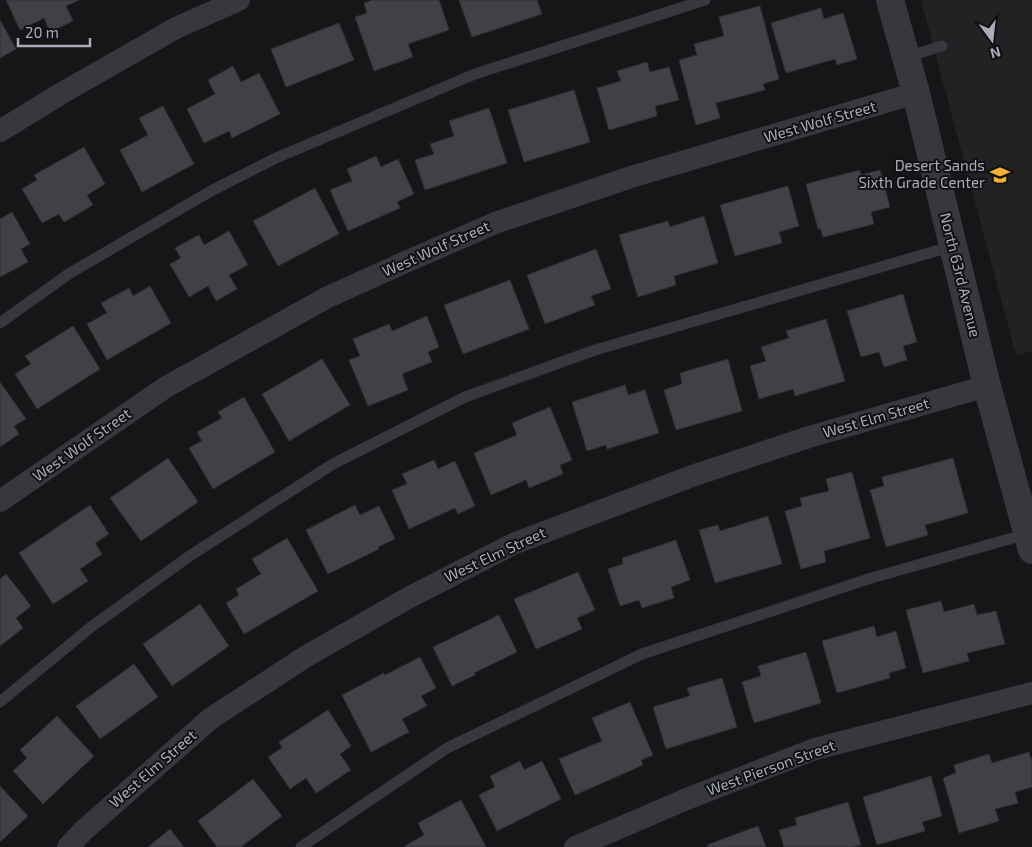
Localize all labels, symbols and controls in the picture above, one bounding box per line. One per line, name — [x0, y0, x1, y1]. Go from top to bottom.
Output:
scale bar — [18, 15, 90, 47]
north arrow — [967, 15, 1017, 65]
text: 20 m — [25, 23, 59, 41]
text: N — [988, 44, 1003, 63]
street label: West Wolf Street — [762, 96, 878, 146]
place label: Desert Sands Sixth Grade Center — [858, 156, 985, 191]
school or university icon: Desert Sands Sixth Grade Center — [989, 164, 1011, 186]
street label: North 63rd Avenue — [937, 211, 985, 339]
street label: West Wolf Street — [379, 216, 492, 280]
street label: West Elm Street — [821, 393, 931, 441]
street label: West Wolf Street — [29, 403, 134, 485]
street label: West Elm Street — [441, 523, 548, 585]
street label: West Elm Street — [105, 725, 200, 811]
street label: West Pierson Street — [704, 735, 838, 799]

